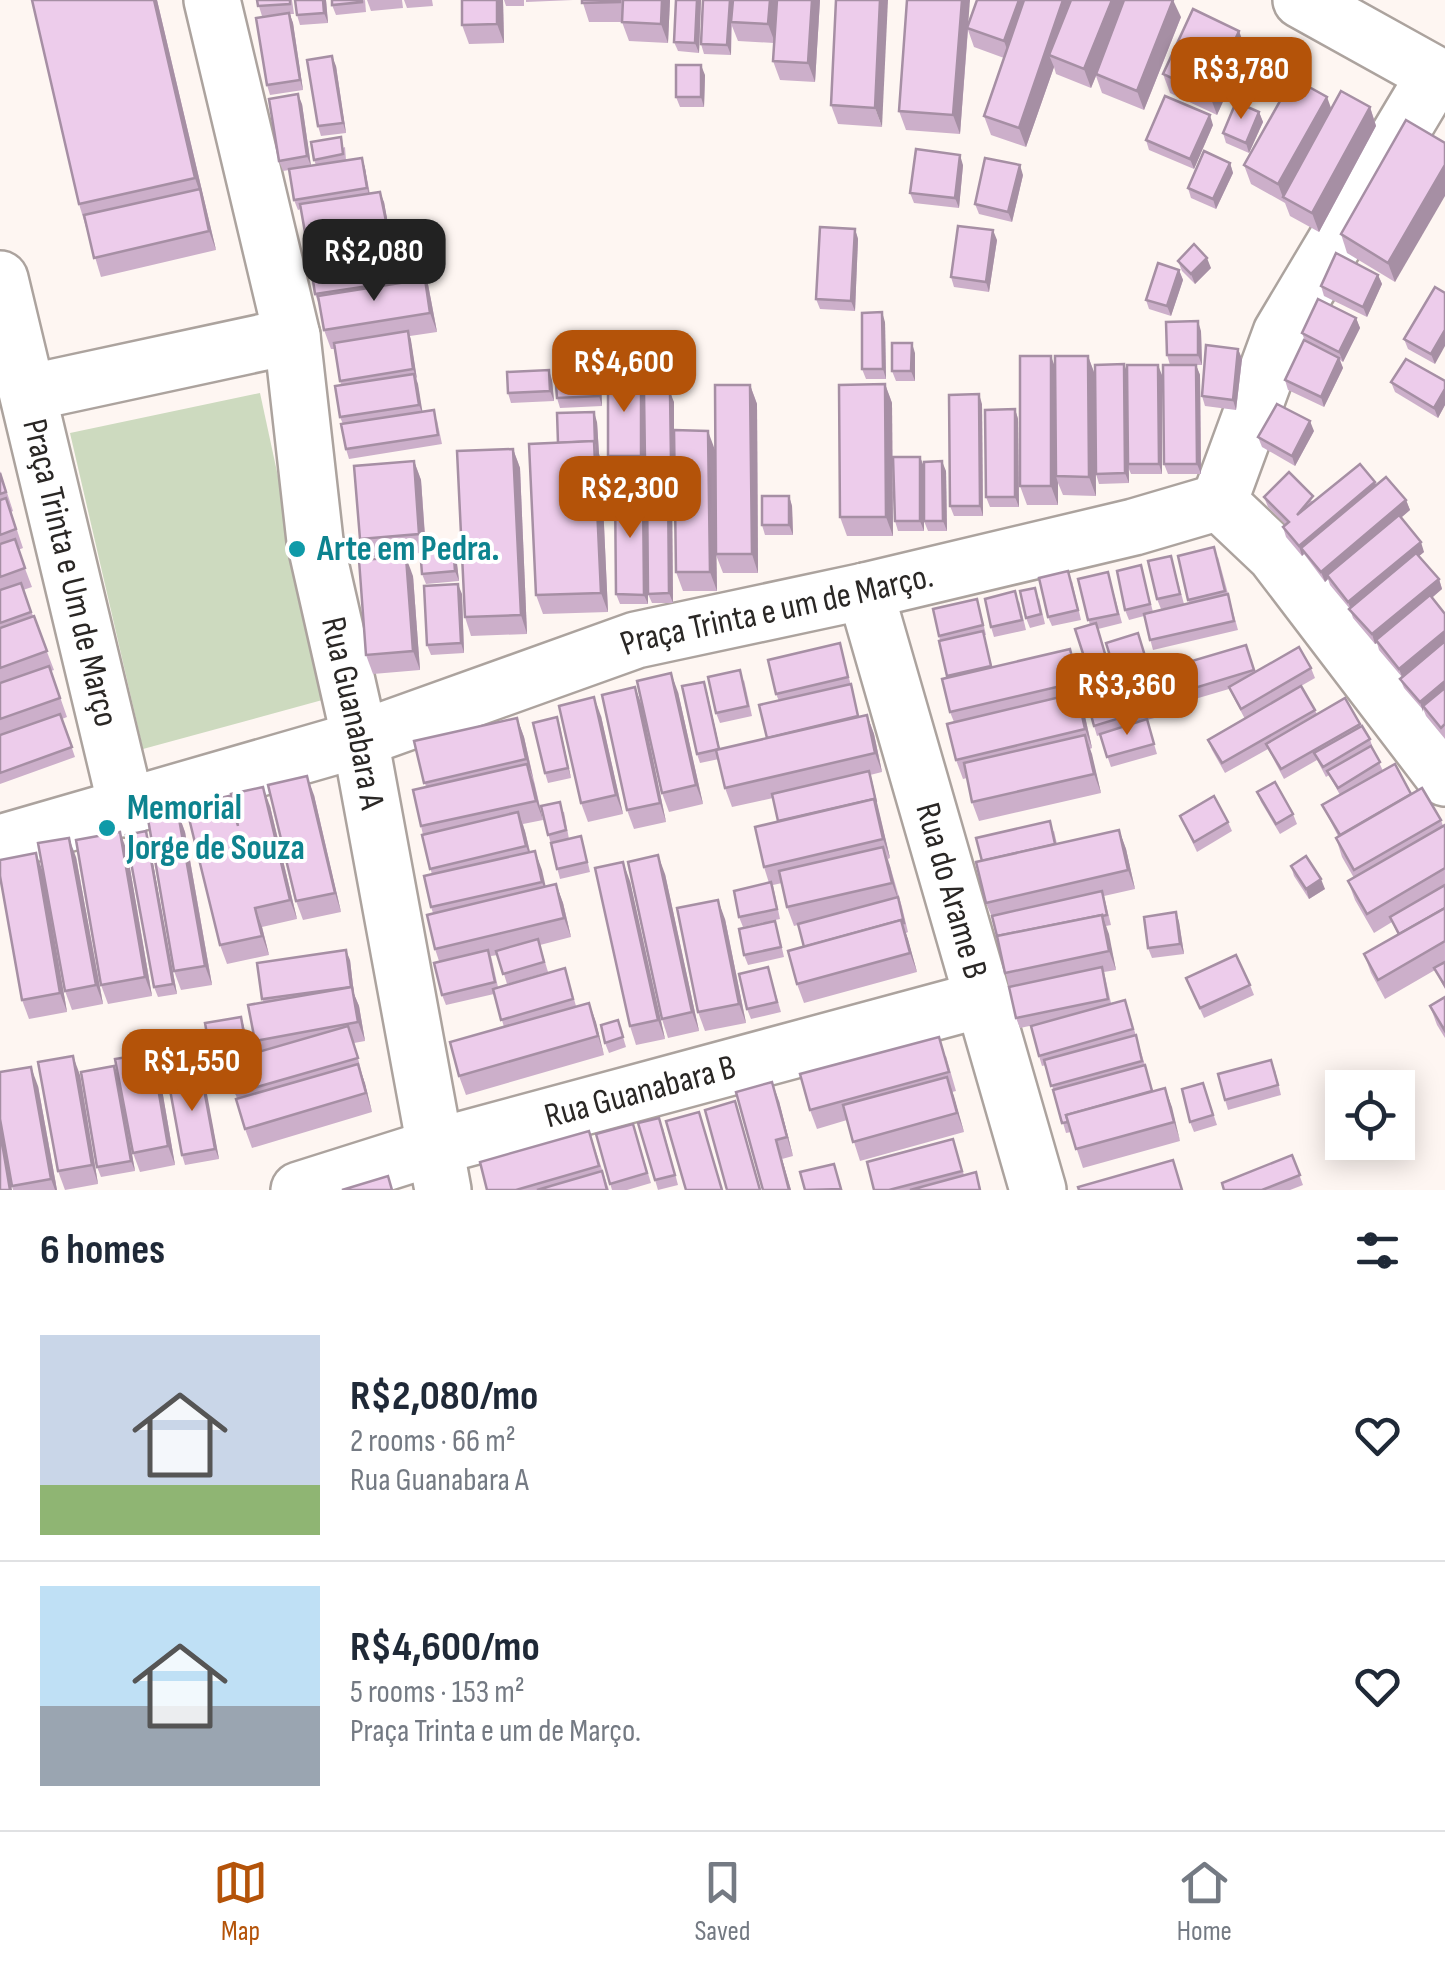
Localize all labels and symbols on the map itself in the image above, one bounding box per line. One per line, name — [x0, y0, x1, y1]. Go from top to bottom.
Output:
pin: R$3,780 — [1149, 37, 1333, 122]
pin: R$2,080 — [282, 219, 466, 304]
pin: R$4,600 — [532, 330, 716, 415]
street label: Praça Trinta e Um de Março — [13, 415, 128, 731]
pin: R$2,300 — [538, 456, 722, 541]
place label: Arte em Pedra. — [316, 528, 500, 571]
marker: Arte em Pedra. — [286, 538, 308, 560]
street label: Praça Trinta e um de Março. — [614, 554, 937, 665]
street label: Rua Guanabara A — [311, 613, 394, 814]
pin: R$3,360 — [1035, 653, 1219, 738]
place label: Memorial Jorge de Souza — [126, 787, 305, 870]
street label: Rua do Arame B — [906, 798, 997, 984]
marker: Memorial Jorge de Souza — [96, 817, 118, 839]
pin: R$1,550 — [100, 1029, 284, 1114]
street label: Rua Guanabara B — [540, 1045, 740, 1138]

